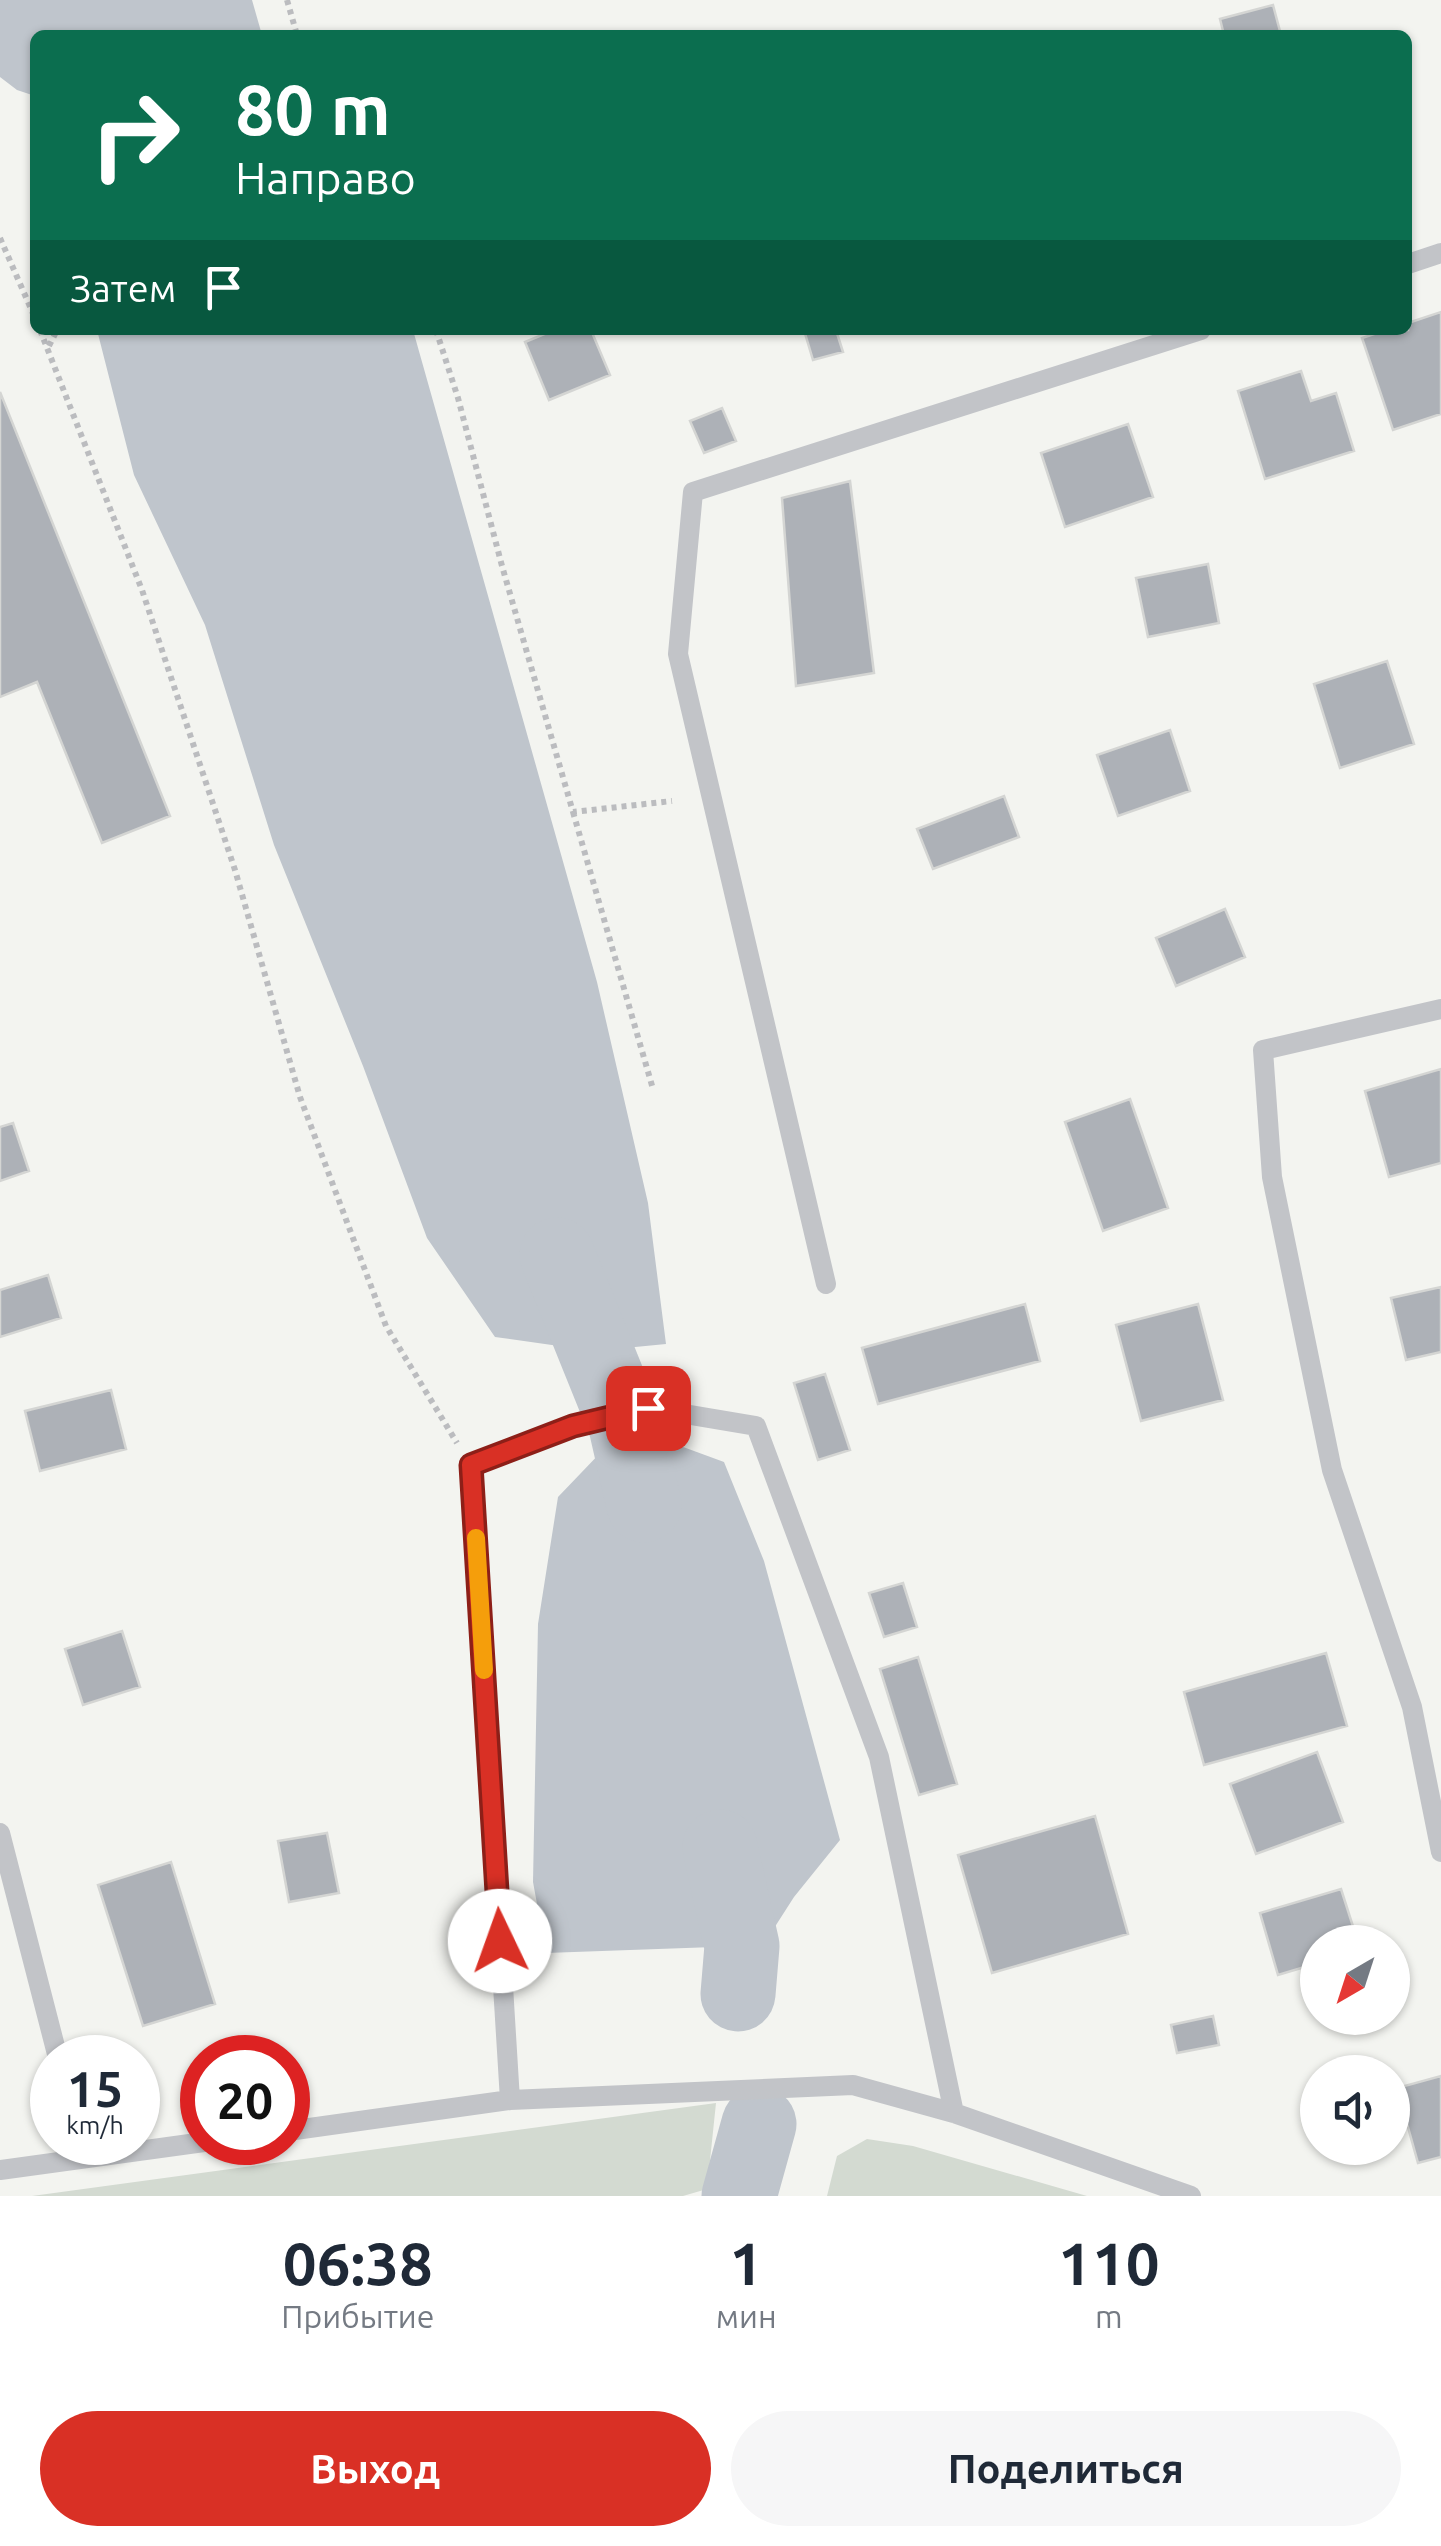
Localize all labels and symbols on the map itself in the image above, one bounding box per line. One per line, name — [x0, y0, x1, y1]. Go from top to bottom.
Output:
pin — [606, 1366, 691, 1451]
position arrow — [448, 1889, 552, 1993]
north arrow — [1300, 1925, 1410, 2035]
speed limit sign: 20 — [180, 2035, 310, 2165]

